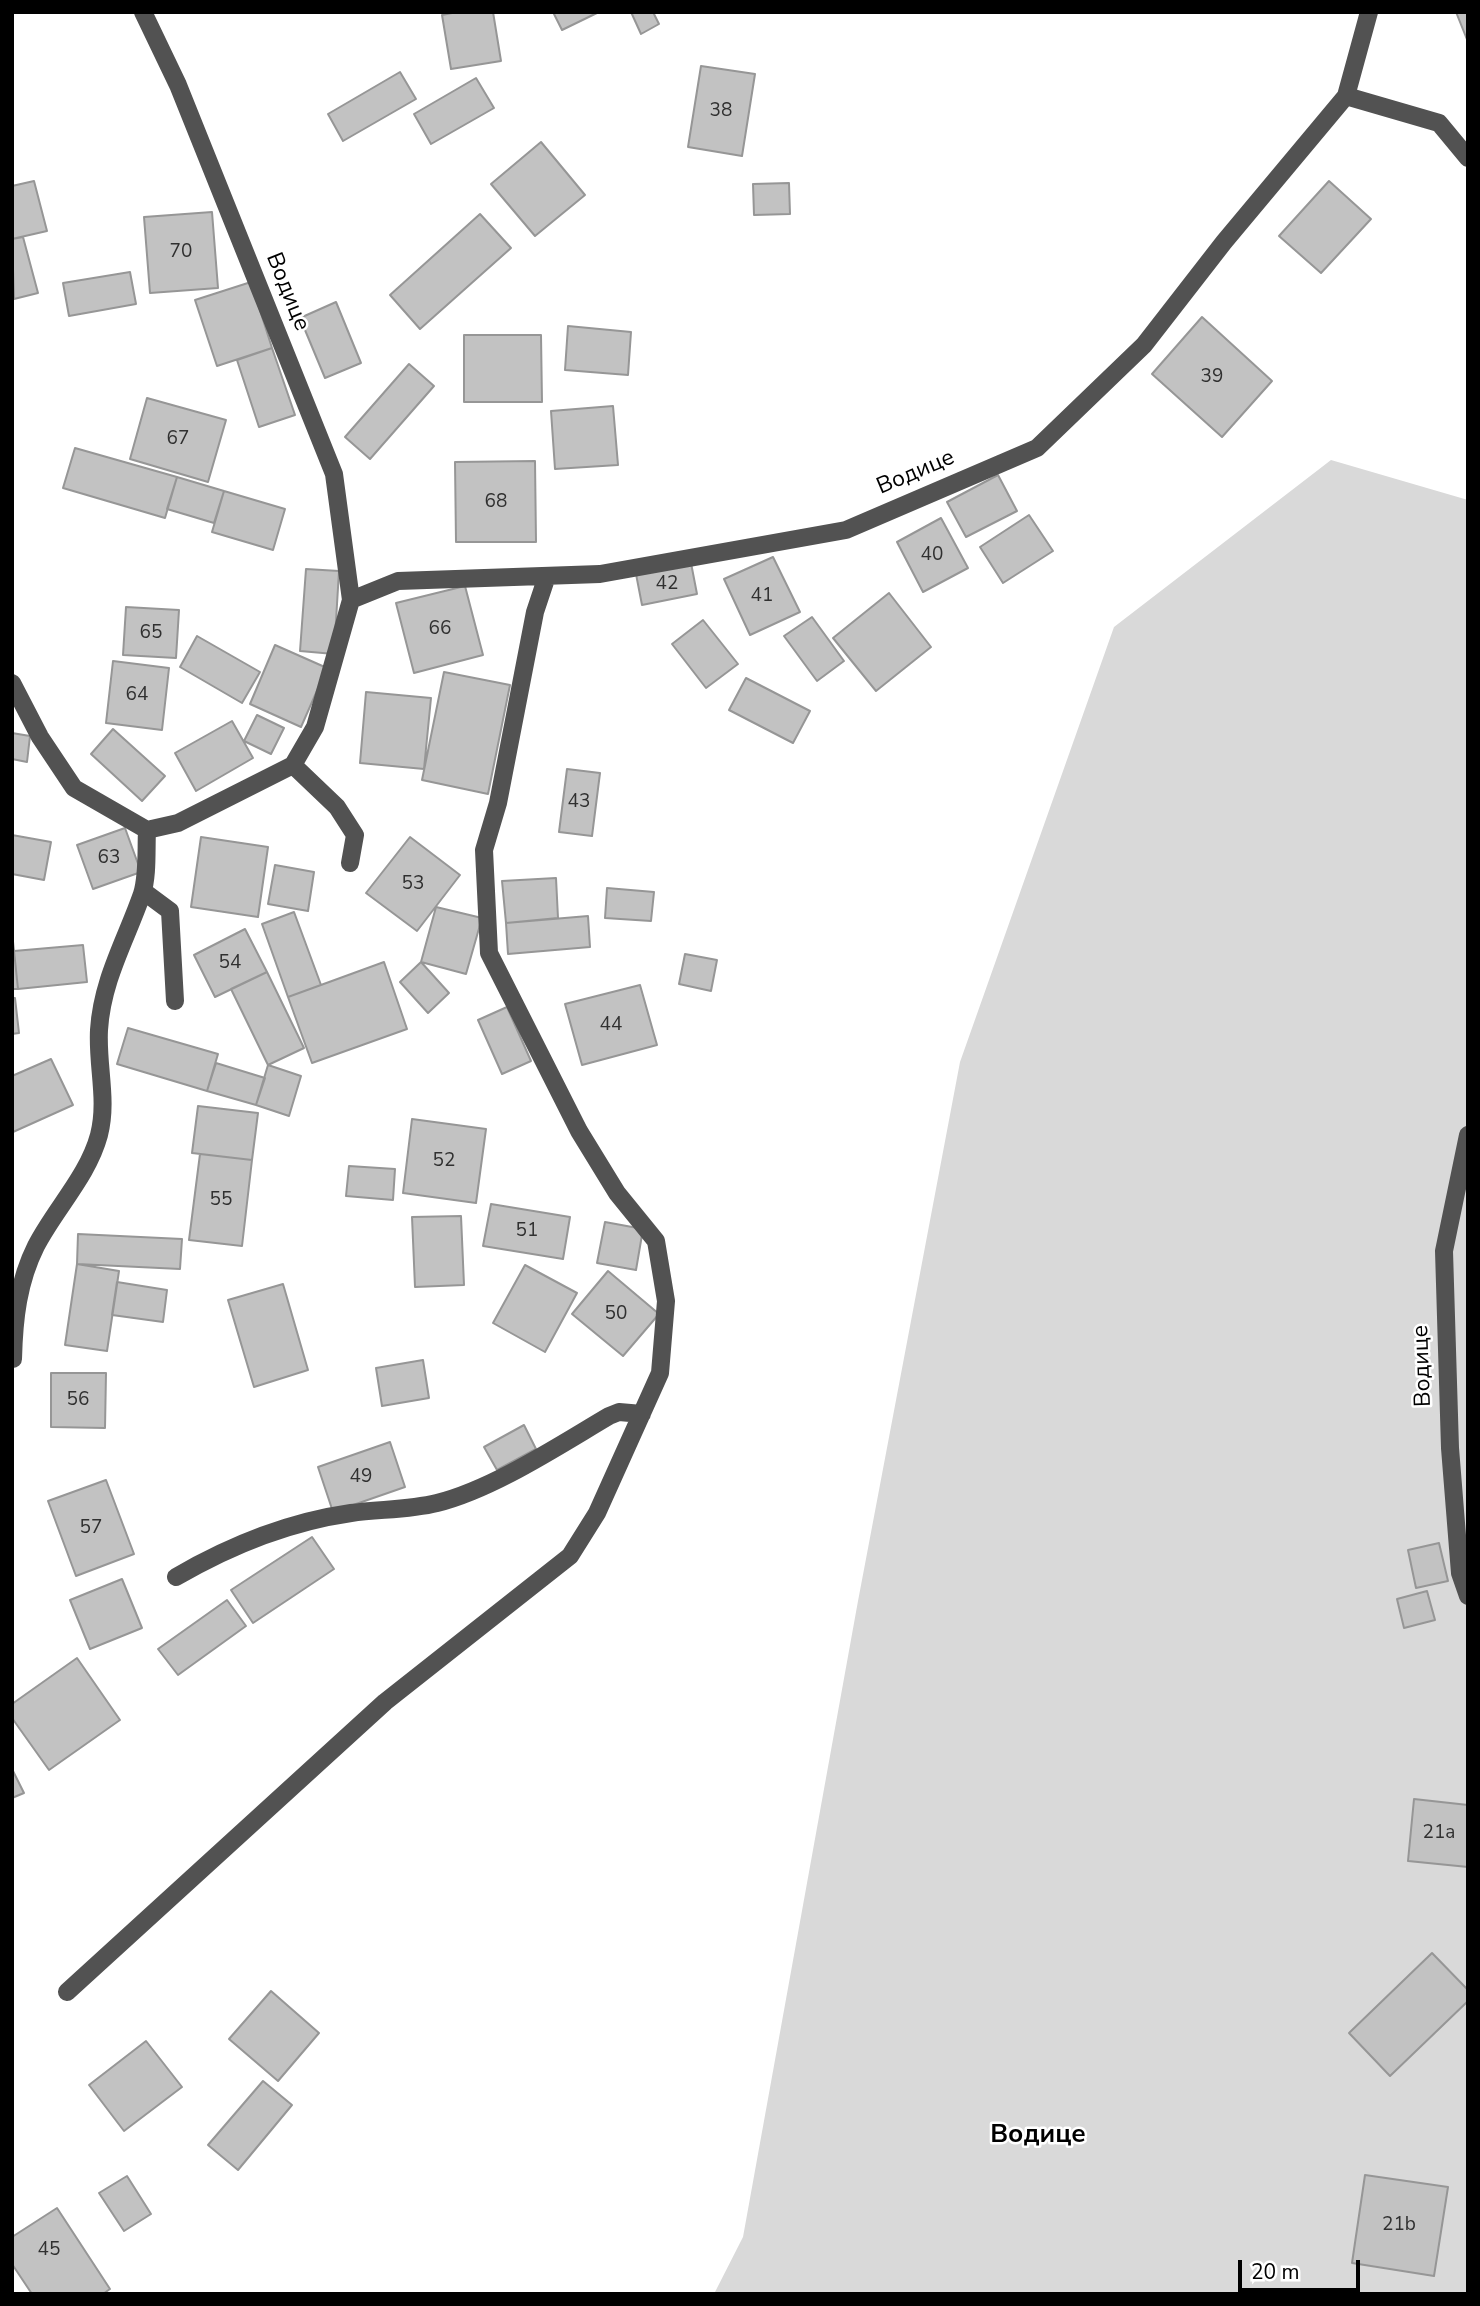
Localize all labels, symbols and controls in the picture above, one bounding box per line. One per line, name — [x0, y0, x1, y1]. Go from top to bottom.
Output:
house number: 38 — [710, 100, 732, 122]
house number: 70 — [170, 241, 192, 263]
street label: Водице — [259, 249, 315, 335]
house number: 39 — [1201, 366, 1223, 388]
house number: 67 — [167, 428, 189, 450]
street label: Водице — [873, 444, 959, 502]
house number: 68 — [485, 491, 507, 513]
house number: 40 — [921, 544, 943, 566]
house number: 42 — [656, 573, 678, 595]
house number: 41 — [751, 585, 773, 607]
house number: 66 — [429, 618, 451, 640]
house number: 65 — [140, 622, 162, 644]
house number: 64 — [126, 684, 148, 706]
house number: 43 — [568, 791, 590, 813]
house number: 63 — [98, 847, 120, 869]
house number: 53 — [402, 873, 424, 895]
house number: 54 — [219, 952, 241, 974]
house number: 44 — [600, 1014, 622, 1036]
house number: 52 — [433, 1150, 455, 1172]
house number: 55 — [210, 1189, 232, 1211]
house number: 51 — [516, 1220, 538, 1242]
house number: 50 — [605, 1303, 627, 1325]
street label: Водице — [1408, 1325, 1438, 1407]
house number: 56 — [67, 1389, 89, 1411]
house number: 49 — [350, 1466, 372, 1488]
house number: 57 — [80, 1517, 102, 1539]
house number: 21a — [1423, 1822, 1455, 1844]
district label: Водице — [990, 2120, 1086, 2152]
house number: 21b — [1382, 2214, 1416, 2236]
house number: 45 — [38, 2239, 60, 2261]
scale bar — [1242, 2246, 1364, 2290]
text: 20 m — [1251, 2258, 1300, 2286]

